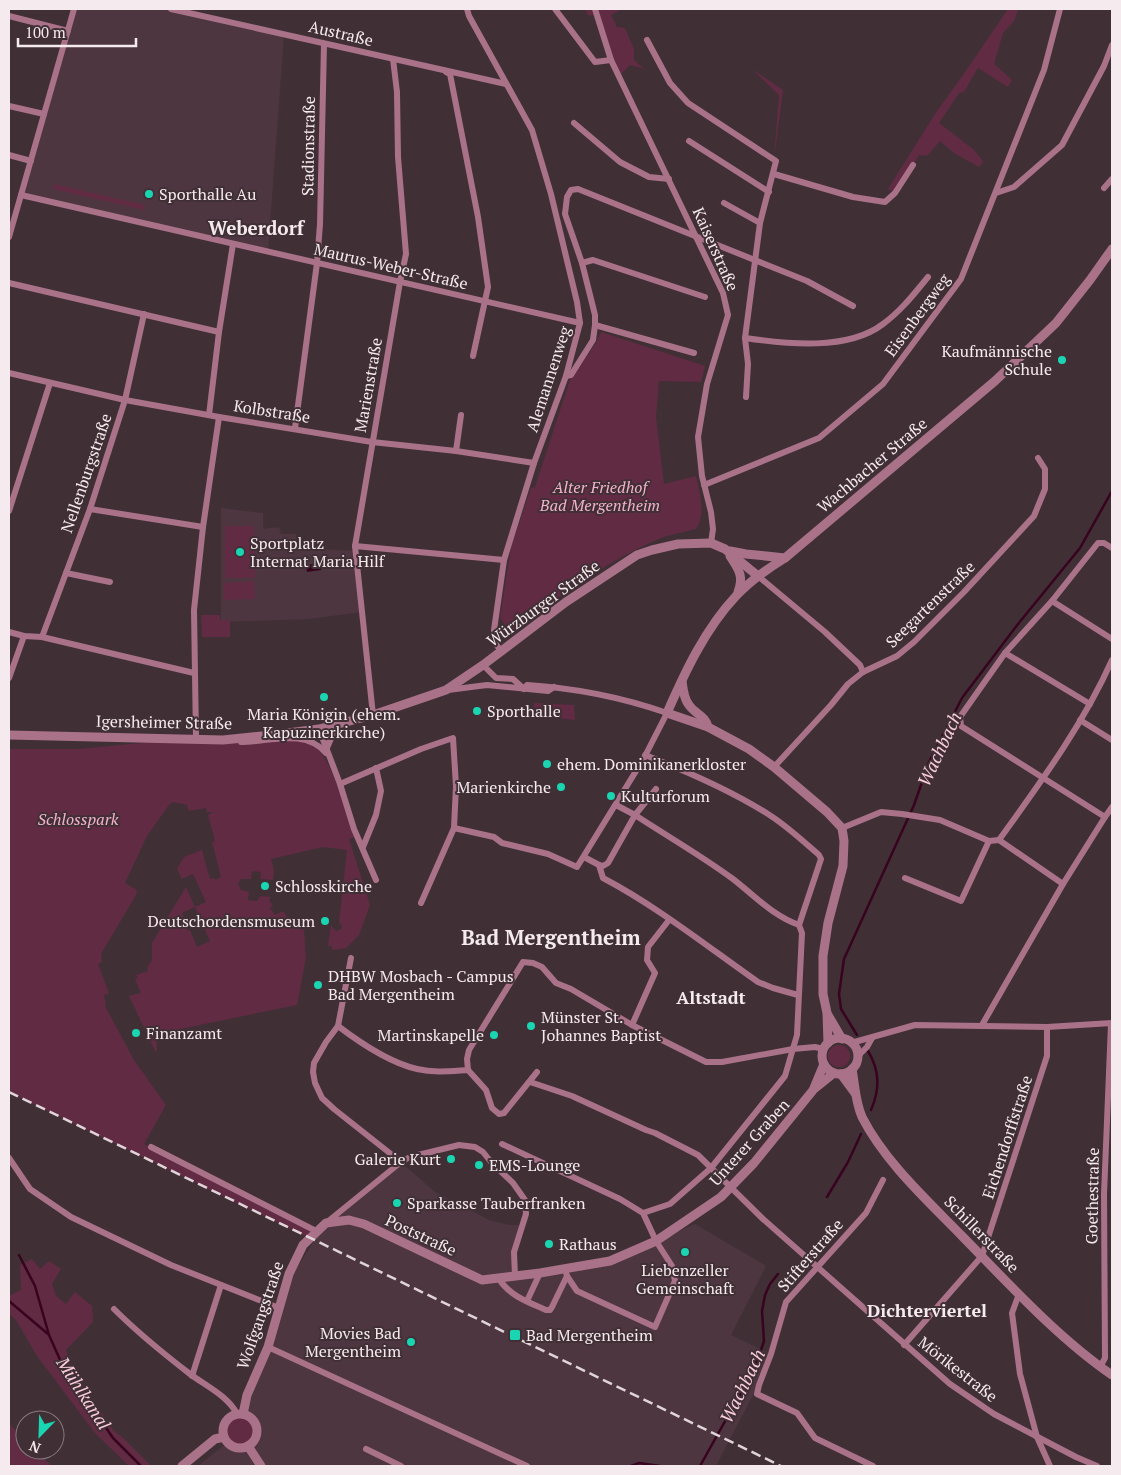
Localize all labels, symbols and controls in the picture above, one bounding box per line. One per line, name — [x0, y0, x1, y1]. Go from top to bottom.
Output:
scale bar — [18, 15, 135, 47]
street label: Austraße — [307, 15, 375, 51]
text: 100 m — [25, 22, 66, 42]
street label: Stadionstraße — [296, 96, 320, 196]
place label: Sporthalle Au — [159, 183, 256, 205]
marker: Sporthalle Au — [143, 188, 155, 200]
street label: Kaiserstraße — [688, 204, 744, 294]
district label: Weberdorf — [208, 215, 306, 240]
street label: Maurus-Weber-Straße — [312, 238, 470, 294]
street label: Eisenbergweg — [879, 268, 955, 361]
street label: Alemannenweg — [521, 323, 576, 435]
street label: Marienstraße — [349, 336, 387, 434]
place label: Kaufmännische Schule — [941, 340, 1052, 380]
marker: Kaufmännische Schule — [1056, 354, 1068, 366]
street label: Kolbstraße — [232, 394, 312, 428]
street label: Nellenburgstraße — [55, 410, 117, 536]
street label: Wachbacher Straße — [812, 412, 932, 518]
park label: Alter Friedhof Bad Mergentheim — [539, 476, 660, 516]
place label: Sportplatz Internat Maria Hilf — [250, 532, 386, 572]
marker: Sportplatz Internat Maria Hilf — [234, 546, 246, 558]
street label: Würzburger Straße — [482, 554, 604, 652]
street label: Seegartenstraße — [881, 556, 979, 652]
marker: Maria Königin (ehem. Kapuzinerkirche) — [318, 691, 330, 703]
place label: Sporthalle — [487, 700, 561, 722]
place label: Maria Königin (ehem. Kapuzinerkirche) — [247, 703, 401, 743]
marker: Sporthalle — [471, 705, 483, 717]
water label: Wachbach — [911, 708, 967, 790]
street label: Igersheimer Straße — [96, 710, 232, 734]
place label: ehem. Dominikanerkloster — [557, 753, 747, 775]
marker: ehem. Dominikanerkloster — [541, 758, 553, 770]
place label: Marienkirche — [456, 776, 551, 798]
marker: Marienkirche — [555, 781, 567, 793]
place label: Kulturforum — [621, 785, 710, 807]
marker: Kulturforum — [605, 790, 617, 802]
park label: Schlosspark — [37, 808, 119, 830]
place label: Schlosskirche — [275, 875, 372, 897]
marker: Schlosskirche — [259, 880, 271, 892]
place label: Deutschordensmuseum — [147, 910, 315, 932]
marker: Deutschordensmuseum — [319, 915, 331, 927]
district label: Bad Mergentheim — [461, 923, 641, 951]
place label: DHBW Mosbach - Campus Bad Mergentheim — [328, 965, 514, 1005]
marker: DHBW Mosbach - Campus Bad Mergentheim — [312, 979, 324, 991]
district label: Altstadt — [676, 985, 746, 1009]
place label: Münster St. Johannes Baptist — [541, 1006, 661, 1046]
marker: Münster St. Johannes Baptist — [525, 1020, 537, 1032]
place label: Finanzamt — [146, 1022, 222, 1044]
place label: Martinskapelle — [378, 1024, 484, 1046]
marker: Finanzamt — [130, 1027, 142, 1039]
marker: Martinskapelle — [488, 1029, 500, 1041]
street label: Eichendorffstraße — [977, 1072, 1037, 1202]
street label: Unterer Graben — [704, 1093, 794, 1190]
place label: Galerie Kurt — [355, 1148, 441, 1170]
street label: Goethestraße — [1080, 1148, 1104, 1244]
marker: Galerie Kurt — [445, 1153, 457, 1165]
place label: EMS-Lounge — [489, 1154, 580, 1176]
marker: EMS-Lounge — [473, 1159, 485, 1171]
street label: Schillerstraße — [940, 1191, 1024, 1277]
place label: Sparkasse Tauberfranken — [407, 1192, 586, 1214]
marker: Sparkasse Tauberfranken — [391, 1197, 403, 1209]
street label: Poststraße — [382, 1209, 460, 1261]
street label: Stifterstraße — [772, 1214, 848, 1296]
place label: Rathaus — [559, 1233, 617, 1255]
marker: Rathaus — [543, 1238, 555, 1250]
marker: Liebenzeller Gemeinschaft — [679, 1246, 691, 1258]
street label: Wolfgangstraße — [231, 1258, 289, 1372]
place label: Liebenzeller Gemeinschaft — [636, 1259, 734, 1299]
district label: Dichterviertel — [867, 1298, 987, 1322]
place label: Movies Bad Mergentheim — [305, 1322, 401, 1362]
place label: Bad Mergentheim — [526, 1324, 653, 1346]
marker: Bad Mergentheim — [508, 1328, 522, 1342]
street label: Mörikestraße — [914, 1331, 1002, 1407]
marker: Movies Bad Mergentheim — [405, 1336, 417, 1348]
water label: Wachbach — [714, 1345, 770, 1427]
water label: Mühlkanal — [51, 1351, 117, 1434]
north arrow — [15, 1410, 65, 1460]
text: N — [26, 1436, 43, 1458]

